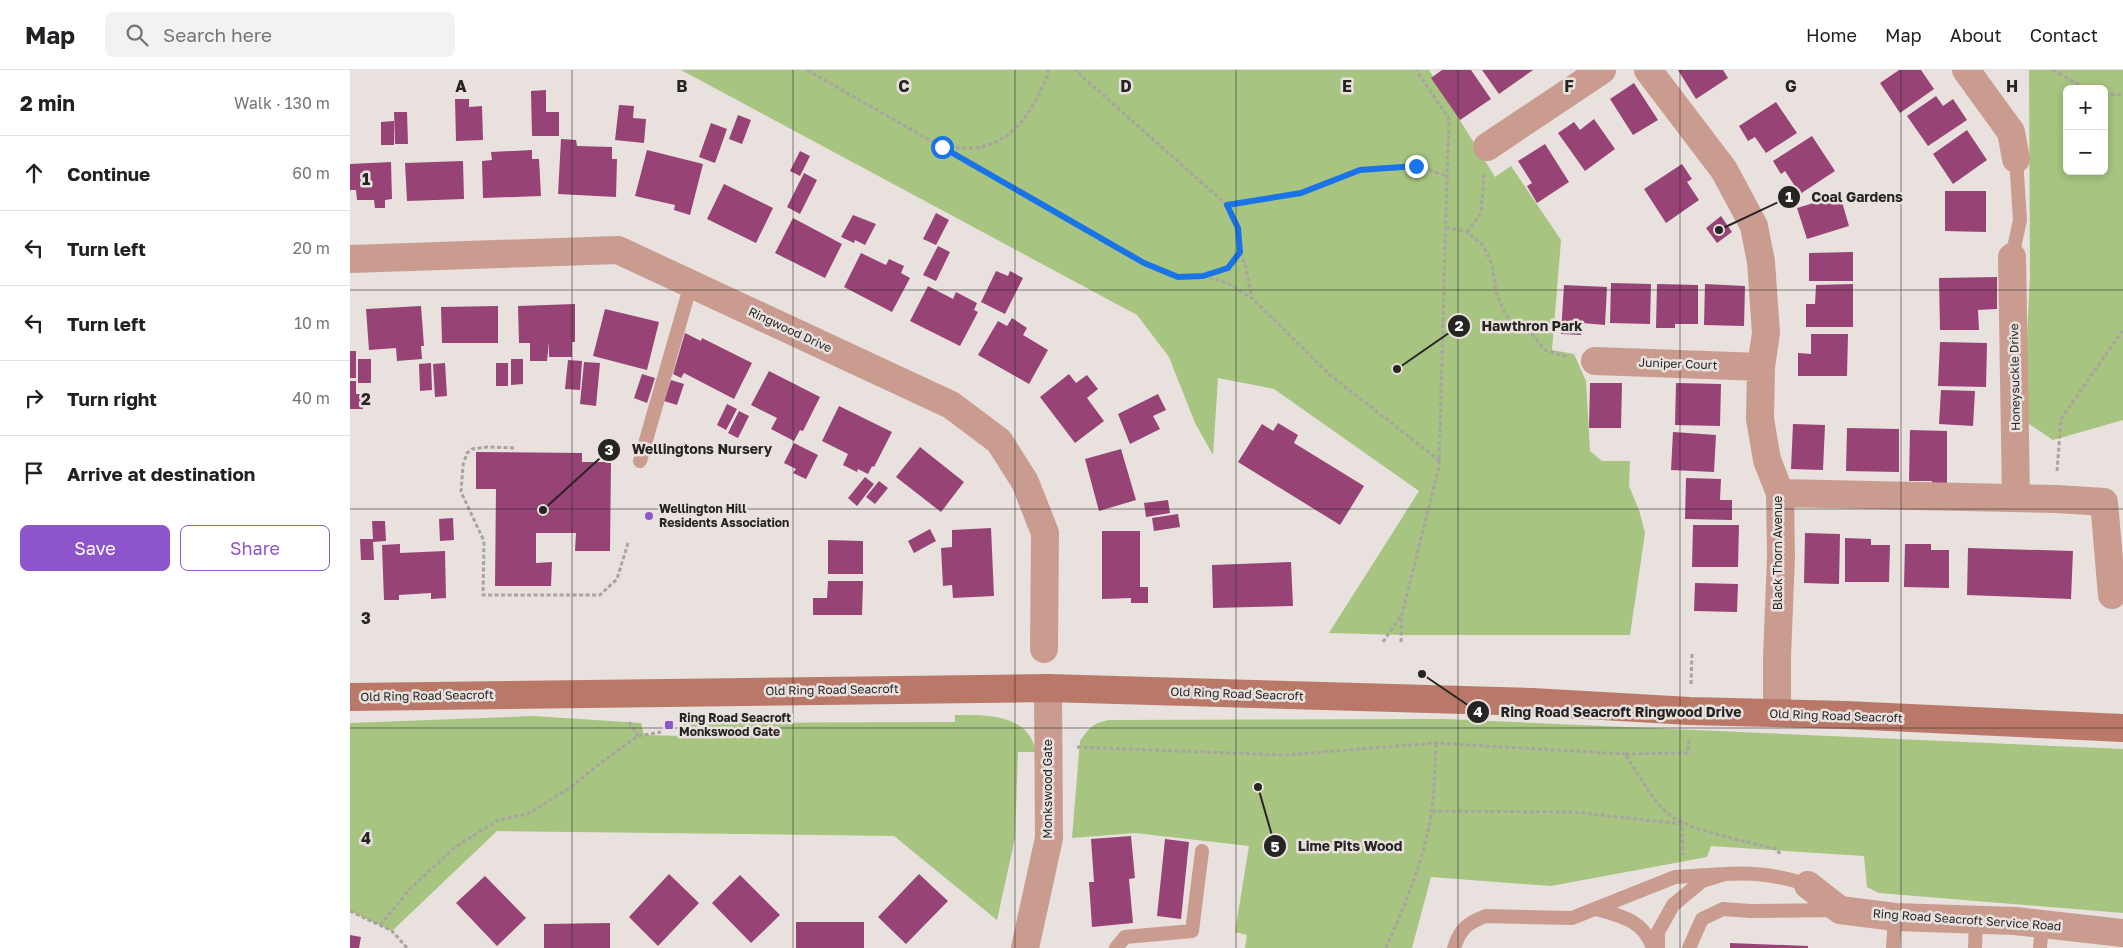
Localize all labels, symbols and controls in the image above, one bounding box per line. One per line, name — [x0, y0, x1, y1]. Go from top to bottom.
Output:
search box — [105, 12, 455, 57]
text: Map — [25, 20, 75, 49]
icon: search — [123, 21, 151, 49]
text: Search here — [163, 23, 272, 46]
text: Home — [1806, 24, 1857, 46]
text: Map — [1885, 24, 1922, 46]
text: About — [1950, 24, 2002, 46]
text: Contact — [2030, 24, 2098, 46]
text: A — [455, 76, 467, 96]
text: B — [676, 76, 688, 96]
text: C — [898, 76, 910, 96]
text: D — [1120, 76, 1132, 96]
text: E — [1342, 76, 1352, 96]
text: F — [1564, 76, 1574, 96]
text: G — [1785, 76, 1797, 96]
text: H — [2006, 76, 2018, 96]
map controls — [2063, 85, 2108, 175]
button: + — [2063, 85, 2108, 130]
text: 2 min — [20, 90, 75, 116]
text: Walk · 130 m — [234, 93, 330, 113]
button: − — [2063, 130, 2108, 175]
route start — [931, 136, 954, 159]
route end — [1405, 155, 1428, 178]
icon: ahead — [20, 159, 48, 187]
text: Continue — [67, 162, 150, 185]
text: 60 m — [292, 163, 330, 183]
text: 1 — [362, 169, 370, 189]
callout: Coal Gardens — [1776, 182, 1913, 211]
text: 1 — [1785, 187, 1793, 205]
text: Coal Gardens — [1811, 188, 1903, 205]
icon: left — [20, 234, 48, 262]
text: Turn left — [67, 237, 146, 260]
text: 20 m — [293, 238, 330, 258]
street label: Ringwood Drive — [746, 304, 834, 355]
icon: left — [20, 309, 48, 337]
callout: Hawthron Park — [1447, 311, 1593, 340]
text: Turn left — [67, 312, 146, 335]
text: 10 m — [294, 313, 330, 333]
text: 2 — [1454, 316, 1464, 334]
text: Hawthron Park — [1481, 317, 1583, 334]
street label: Honeysuckle Drive — [2006, 323, 2023, 431]
street label: Juniper Court — [1638, 355, 1718, 372]
icon: right — [20, 384, 48, 412]
text: Turn right — [67, 387, 157, 410]
text: 40 m — [292, 388, 330, 408]
text: 2 — [361, 389, 371, 409]
callout: Wellingtons Nursery — [597, 435, 782, 464]
text: 3 — [604, 440, 614, 458]
text: Wellingtons Nursery — [632, 440, 773, 457]
icon: arrive — [20, 459, 48, 487]
text: Arrive at destination — [67, 462, 255, 485]
street label: Black Thorn Avenue — [1770, 496, 1785, 610]
place label: Wellington Hill Residents Association — [659, 501, 789, 530]
marker: Wellington Hill Residents Association — [643, 510, 655, 522]
button: Save — [20, 525, 170, 571]
button: Share — [180, 525, 330, 571]
text: 3 — [361, 608, 371, 628]
street label: Old Ring Road Seacroft — [765, 681, 899, 698]
street label: Old Ring Road Seacroft — [1170, 684, 1304, 703]
street label: Old Ring Road Seacroft — [360, 687, 494, 704]
callout: Ring Road Seacroft Ringwood Drive — [1465, 697, 1751, 726]
text: 4 — [1473, 702, 1483, 720]
text: Ring Road Seacroft Ringwood Drive — [1501, 703, 1741, 720]
street label: Old Ring Road Seacroft — [1769, 706, 1903, 725]
place label: Ring Road Seacroft Monkswood Gate — [679, 710, 791, 739]
marker: Ring Road Seacroft Monkswood Gate — [663, 719, 675, 731]
street label: Monkswood Gate — [1040, 739, 1055, 839]
text: 4 — [361, 828, 371, 848]
callout: Lime Pits Wood — [1263, 832, 1413, 861]
text: 5 — [1270, 837, 1280, 855]
text: Lime Pits Wood — [1298, 837, 1402, 854]
street label: Ring Road Seacroft Service Road — [1872, 905, 2062, 934]

